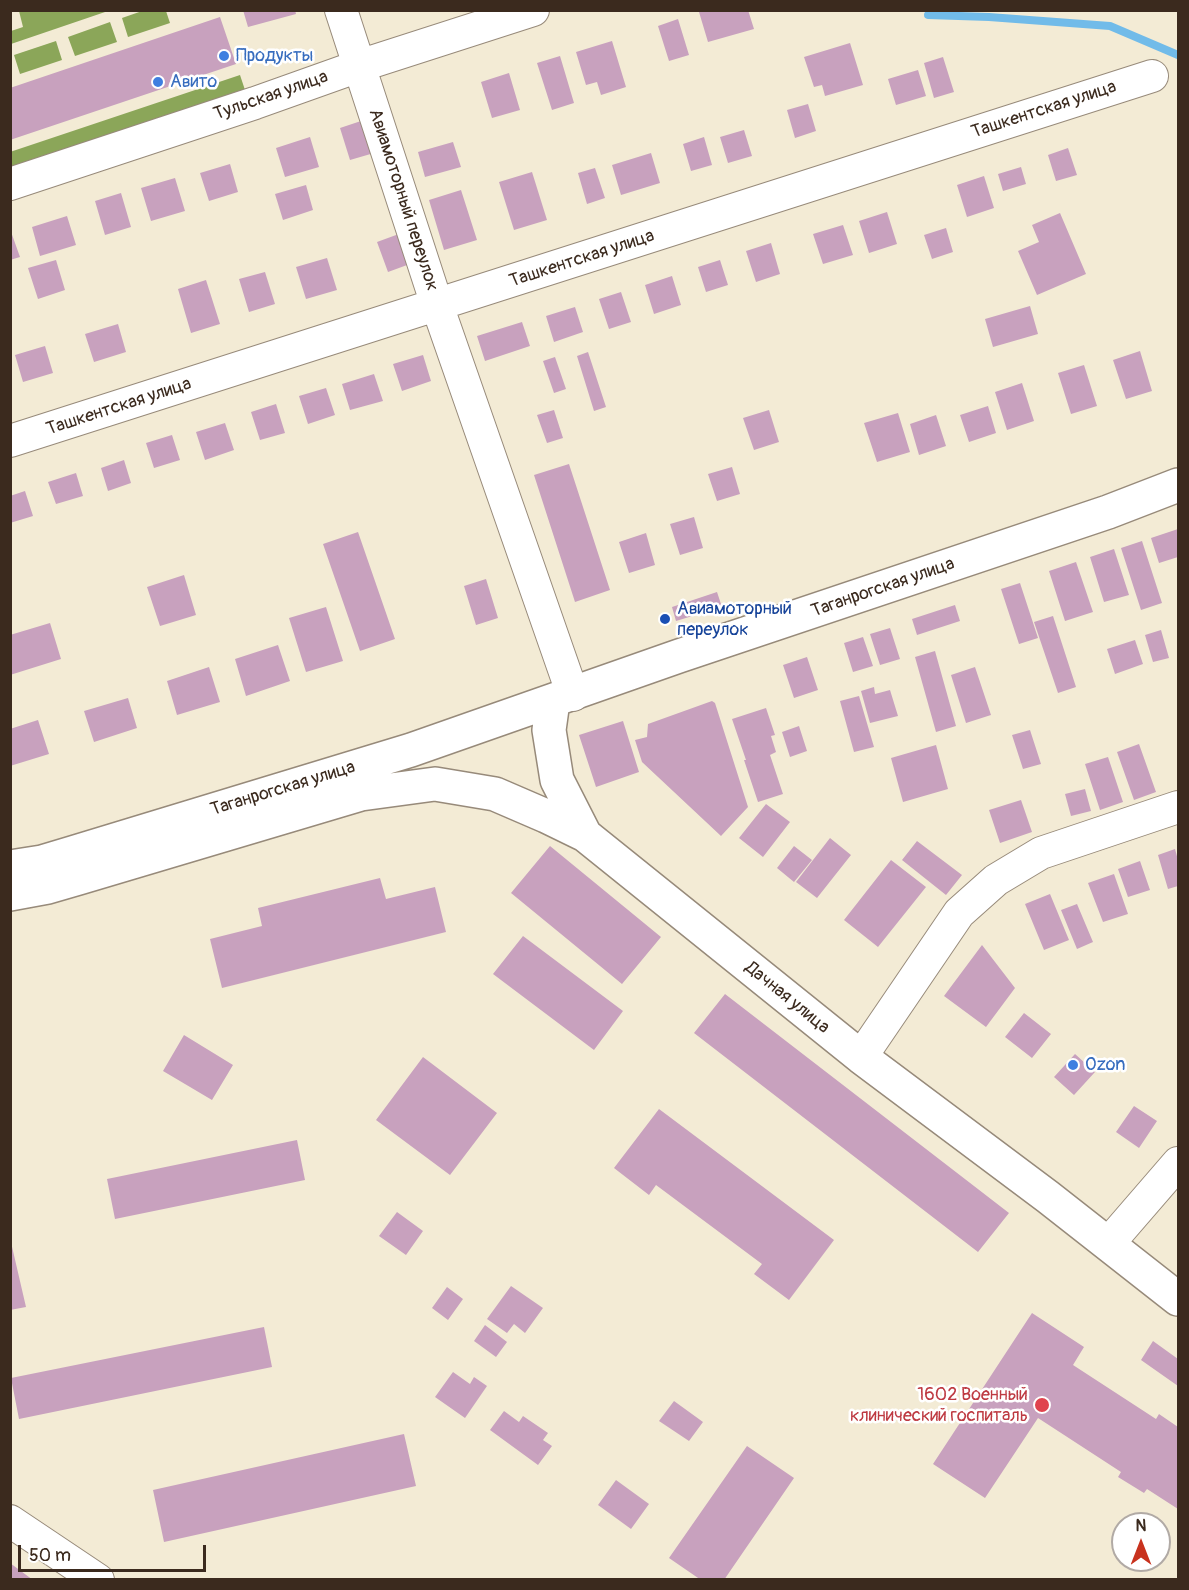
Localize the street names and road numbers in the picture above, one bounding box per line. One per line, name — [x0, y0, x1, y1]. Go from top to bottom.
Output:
street label: Тульская улица — [211, 66, 331, 126]
street label: Ташкентская улица — [969, 76, 1119, 144]
street label: Авиамоторный переулок — [363, 106, 443, 294]
street label: Ташкентская улица — [507, 225, 657, 293]
street label: Ташкентская улица — [44, 373, 194, 441]
street label: Таганрогская улица — [809, 553, 957, 623]
street label: Таганрогская улица — [208, 757, 358, 821]
street label: Дачная улица — [740, 957, 834, 1039]

